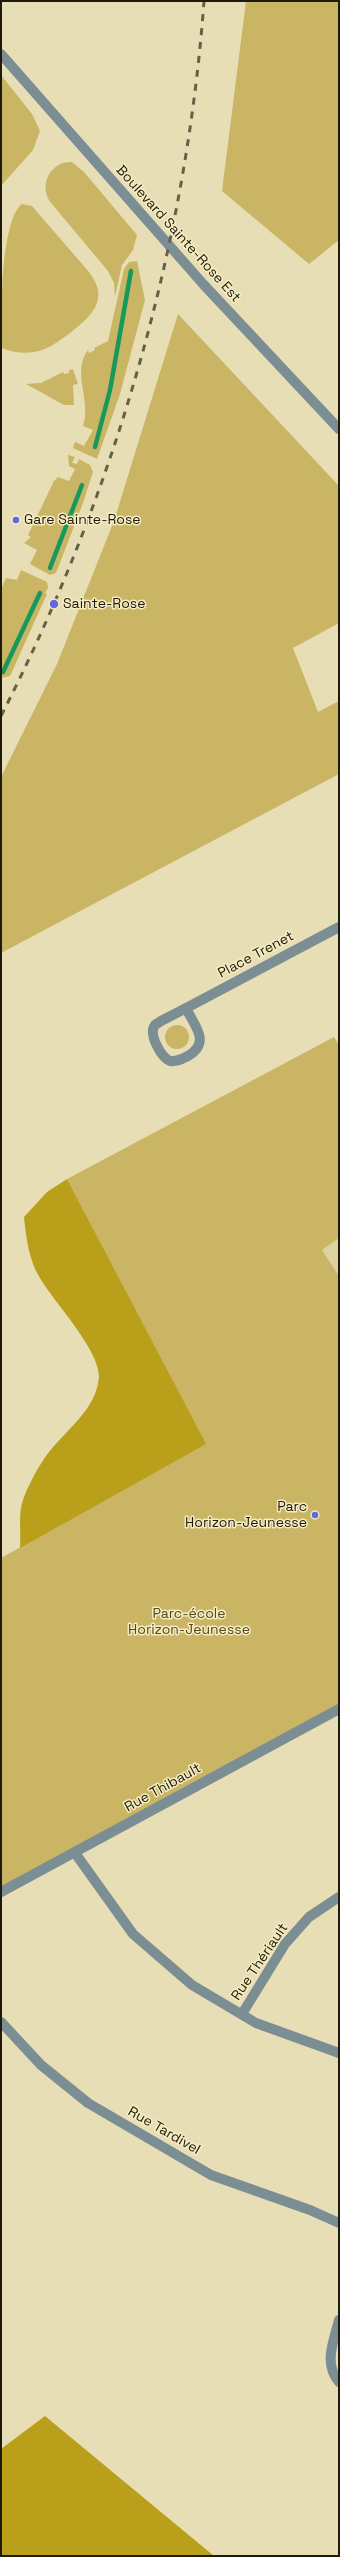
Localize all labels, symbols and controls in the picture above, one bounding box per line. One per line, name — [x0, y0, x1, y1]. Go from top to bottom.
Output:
street label: Boulevard Sainte-Rose Est — [112, 162, 244, 306]
place label: Gare Sainte-Rose — [24, 512, 141, 528]
marker: Gare Sainte-Rose — [11, 515, 21, 525]
place label: Sainte-Rose — [63, 596, 145, 612]
marker: Sainte-Rose — [48, 598, 60, 610]
street label: Place Trenet — [215, 928, 297, 982]
place label: Parc Horizon-Jeunesse — [185, 1499, 307, 1532]
marker: Parc Horizon-Jeunesse — [310, 1510, 320, 1520]
park label: Parc-école Horizon-Jeunesse — [128, 1606, 250, 1638]
street label: Rue Thibault — [122, 1760, 204, 1816]
street label: Rue Thériault — [228, 1920, 292, 2004]
street label: Rue Tardivel — [125, 2104, 203, 2158]

